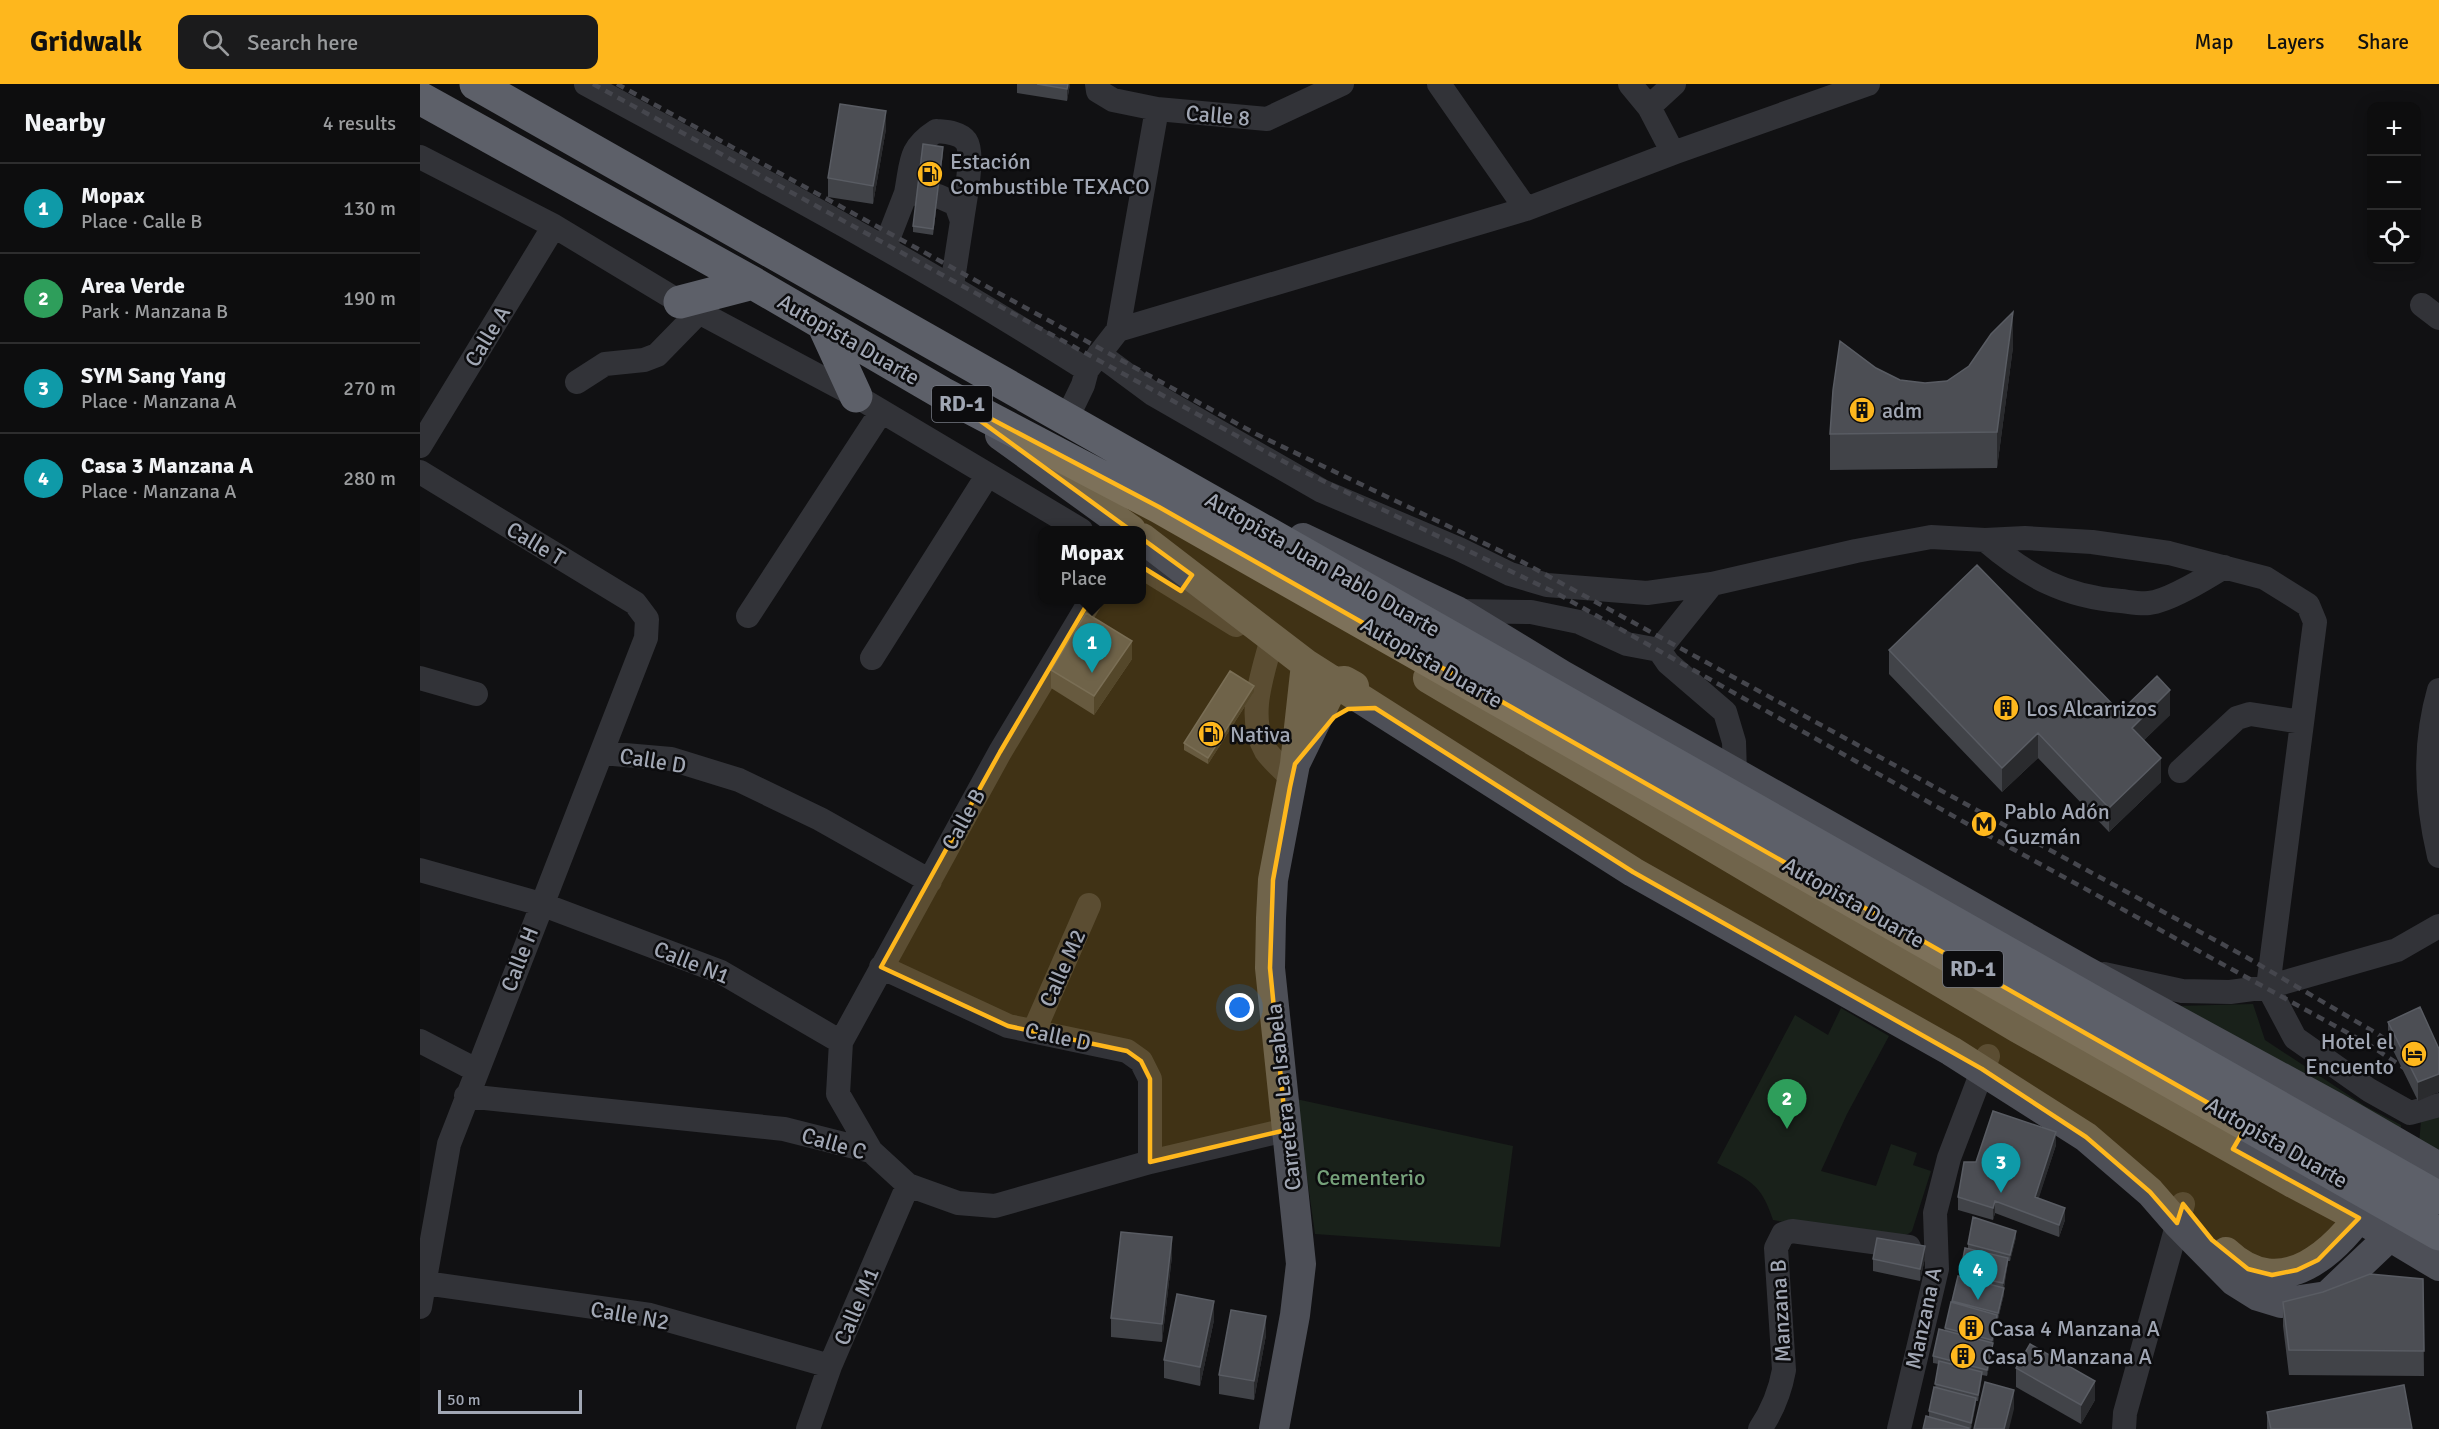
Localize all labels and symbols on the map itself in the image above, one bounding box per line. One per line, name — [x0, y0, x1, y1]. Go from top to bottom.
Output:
street label: Calle 8 — [1185, 99, 1251, 132]
place label: Estación Combustible TEXACO — [950, 148, 1150, 200]
fuel station icon: Estación Combustible TEXACO — [915, 159, 945, 189]
street label: Autopista Duarte — [773, 288, 925, 391]
street label: Calle A — [459, 301, 516, 372]
road number: RD-1 — [932, 386, 992, 422]
building icon: adm — [1847, 395, 1877, 425]
place label: adm — [1882, 397, 1922, 424]
street label: Autopista Juan Pablo Duarte — [1200, 486, 1445, 643]
street label: Calle T — [502, 516, 570, 571]
street label: Autopista Duarte — [1356, 611, 1508, 714]
pin: 1 — [1072, 624, 1112, 673]
building icon: Los Alcarrizos — [1991, 693, 2021, 723]
place label: Los Alcarrizos — [2026, 695, 2157, 722]
fuel station icon: Nativa — [1196, 719, 1226, 749]
place label: Nativa — [1230, 721, 1291, 748]
street label: Calle D — [618, 742, 688, 779]
street label: Calle B — [936, 784, 991, 855]
place label: Pablo Adón Guzmán — [2004, 798, 2110, 850]
metro station icon: Pablo Adón Guzmán — [1969, 809, 1999, 839]
street label: Autopista Duarte — [1778, 851, 1930, 954]
street label: Calle H — [495, 923, 544, 995]
street label: Calle M2 — [1033, 925, 1092, 1011]
street label: Calle N1 — [650, 935, 734, 990]
road number: RD-1 — [1943, 951, 2003, 987]
your location — [1225, 993, 1254, 1022]
street label: Carretera La Isabela — [1260, 1002, 1307, 1192]
street label: Calle D — [1022, 1016, 1093, 1057]
place label: Hotel el Encuento — [2305, 1028, 2394, 1080]
hotel icon: Hotel el Encuento — [2399, 1039, 2429, 1069]
pin: 2 — [1768, 1080, 1806, 1129]
street label: Autopista Duarte — [2201, 1091, 2353, 1194]
street label: Calle C — [798, 1121, 869, 1166]
pin: 3 — [1982, 1144, 2020, 1193]
park label: Cementerio — [1316, 1164, 1426, 1191]
pin: 4 — [1958, 1250, 1998, 1300]
street label: Manzana B — [1764, 1259, 1797, 1363]
street label: Calle M1 — [828, 1263, 885, 1349]
street label: Manzana A — [1900, 1264, 1948, 1371]
street label: Calle N2 — [588, 1295, 671, 1336]
building icon: Casa 4 Manzana A — [1956, 1313, 1986, 1343]
place label: Casa 4 Manzana A — [1990, 1315, 2161, 1342]
building icon: Casa 5 Manzana A — [1948, 1341, 1978, 1371]
place label: Casa 5 Manzana A — [1982, 1343, 2153, 1370]
scale bar — [438, 1387, 582, 1414]

